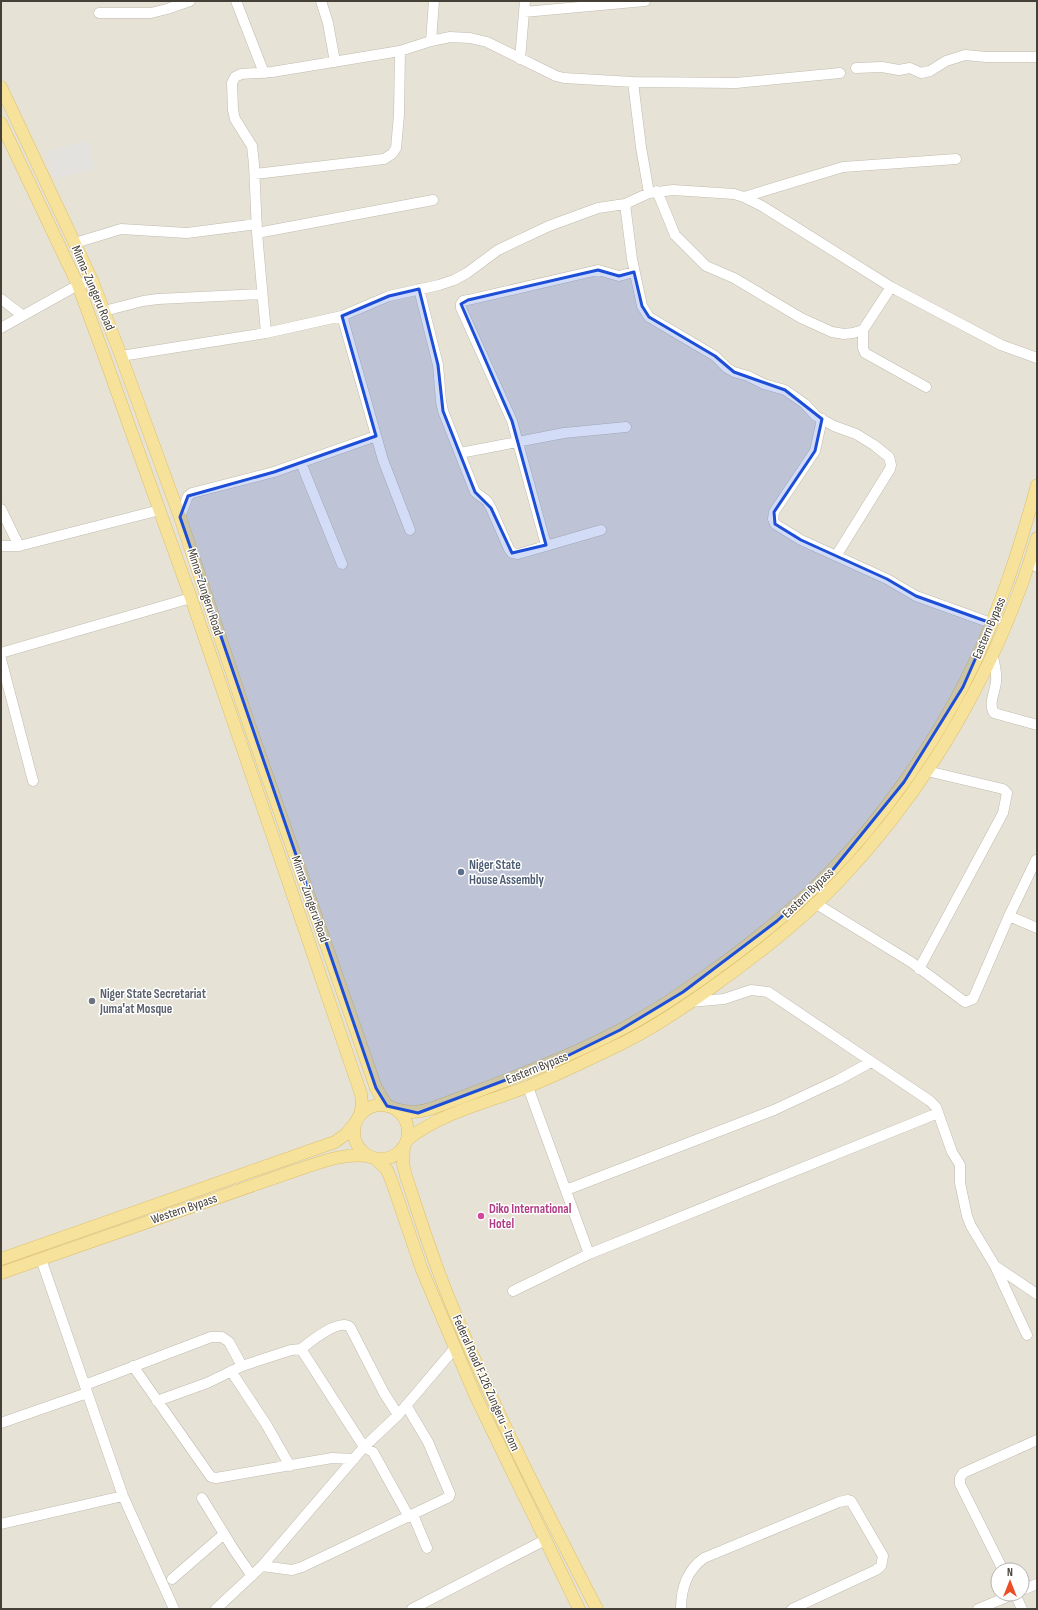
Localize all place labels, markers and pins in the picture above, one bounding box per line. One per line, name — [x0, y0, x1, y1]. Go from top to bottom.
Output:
place label: Niger State House Assembly — [469, 857, 544, 888]
marker: Niger State House Assembly — [456, 867, 466, 877]
place label: Niger State Secretariat Juma'at Mosque — [99, 986, 207, 1017]
marker: Niger State Secretariat Juma'at Mosque — [87, 996, 97, 1006]
place label: Diko International Hotel — [489, 1201, 572, 1232]
marker: Diko International Hotel — [476, 1211, 486, 1221]

